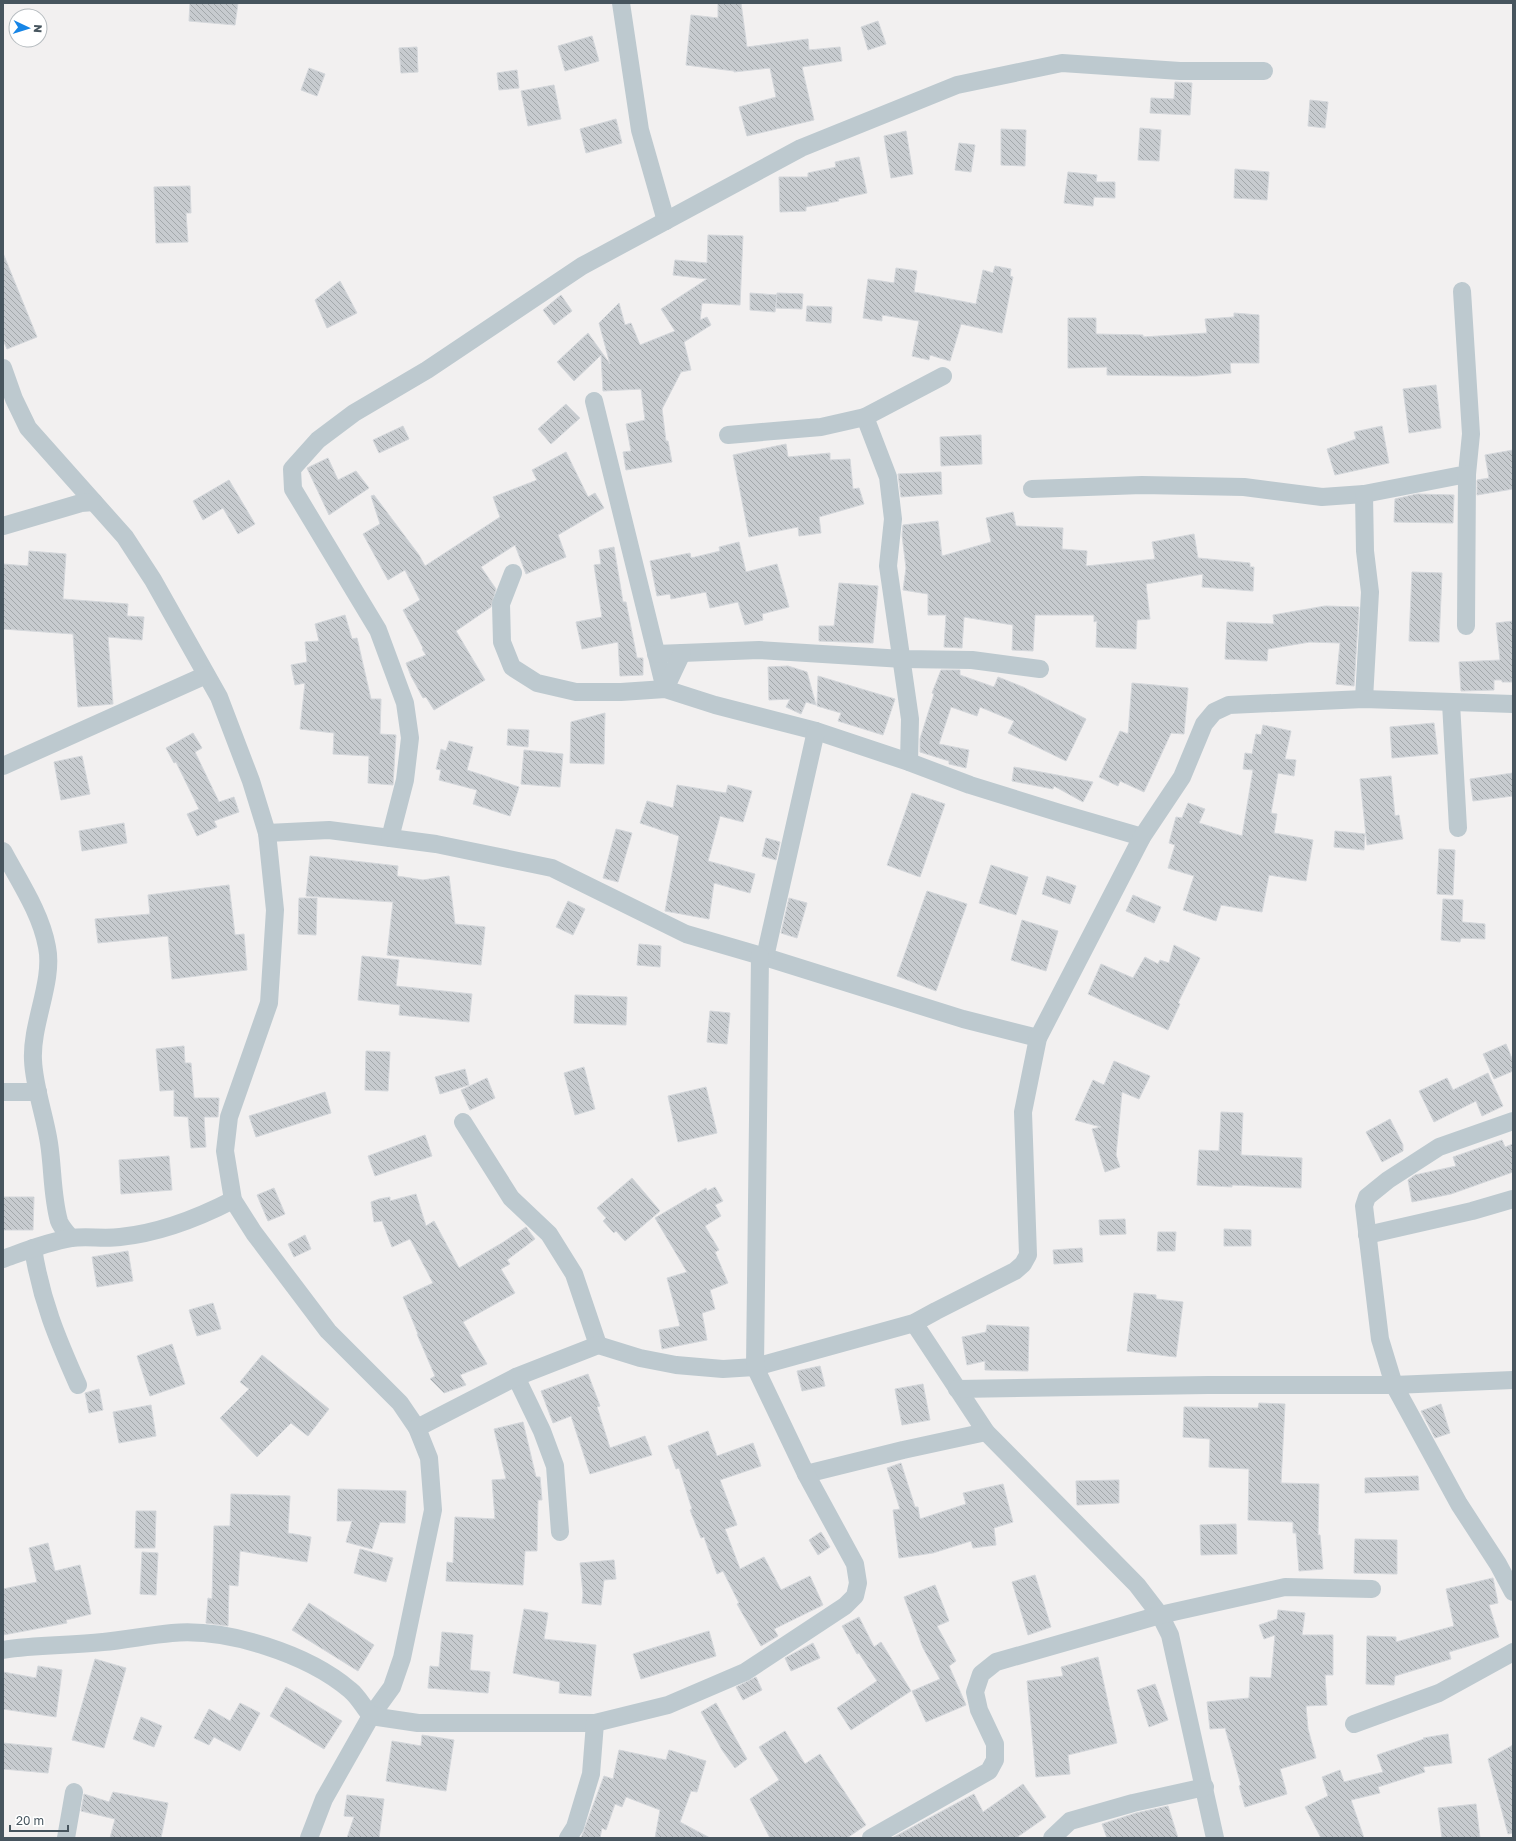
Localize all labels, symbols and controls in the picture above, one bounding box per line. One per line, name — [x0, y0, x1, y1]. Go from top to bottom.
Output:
north arrow — [8, 8, 48, 48]
text: N — [32, 24, 45, 33]
scale bar — [10, 1807, 68, 1833]
text: 20 m — [16, 1813, 44, 1828]

